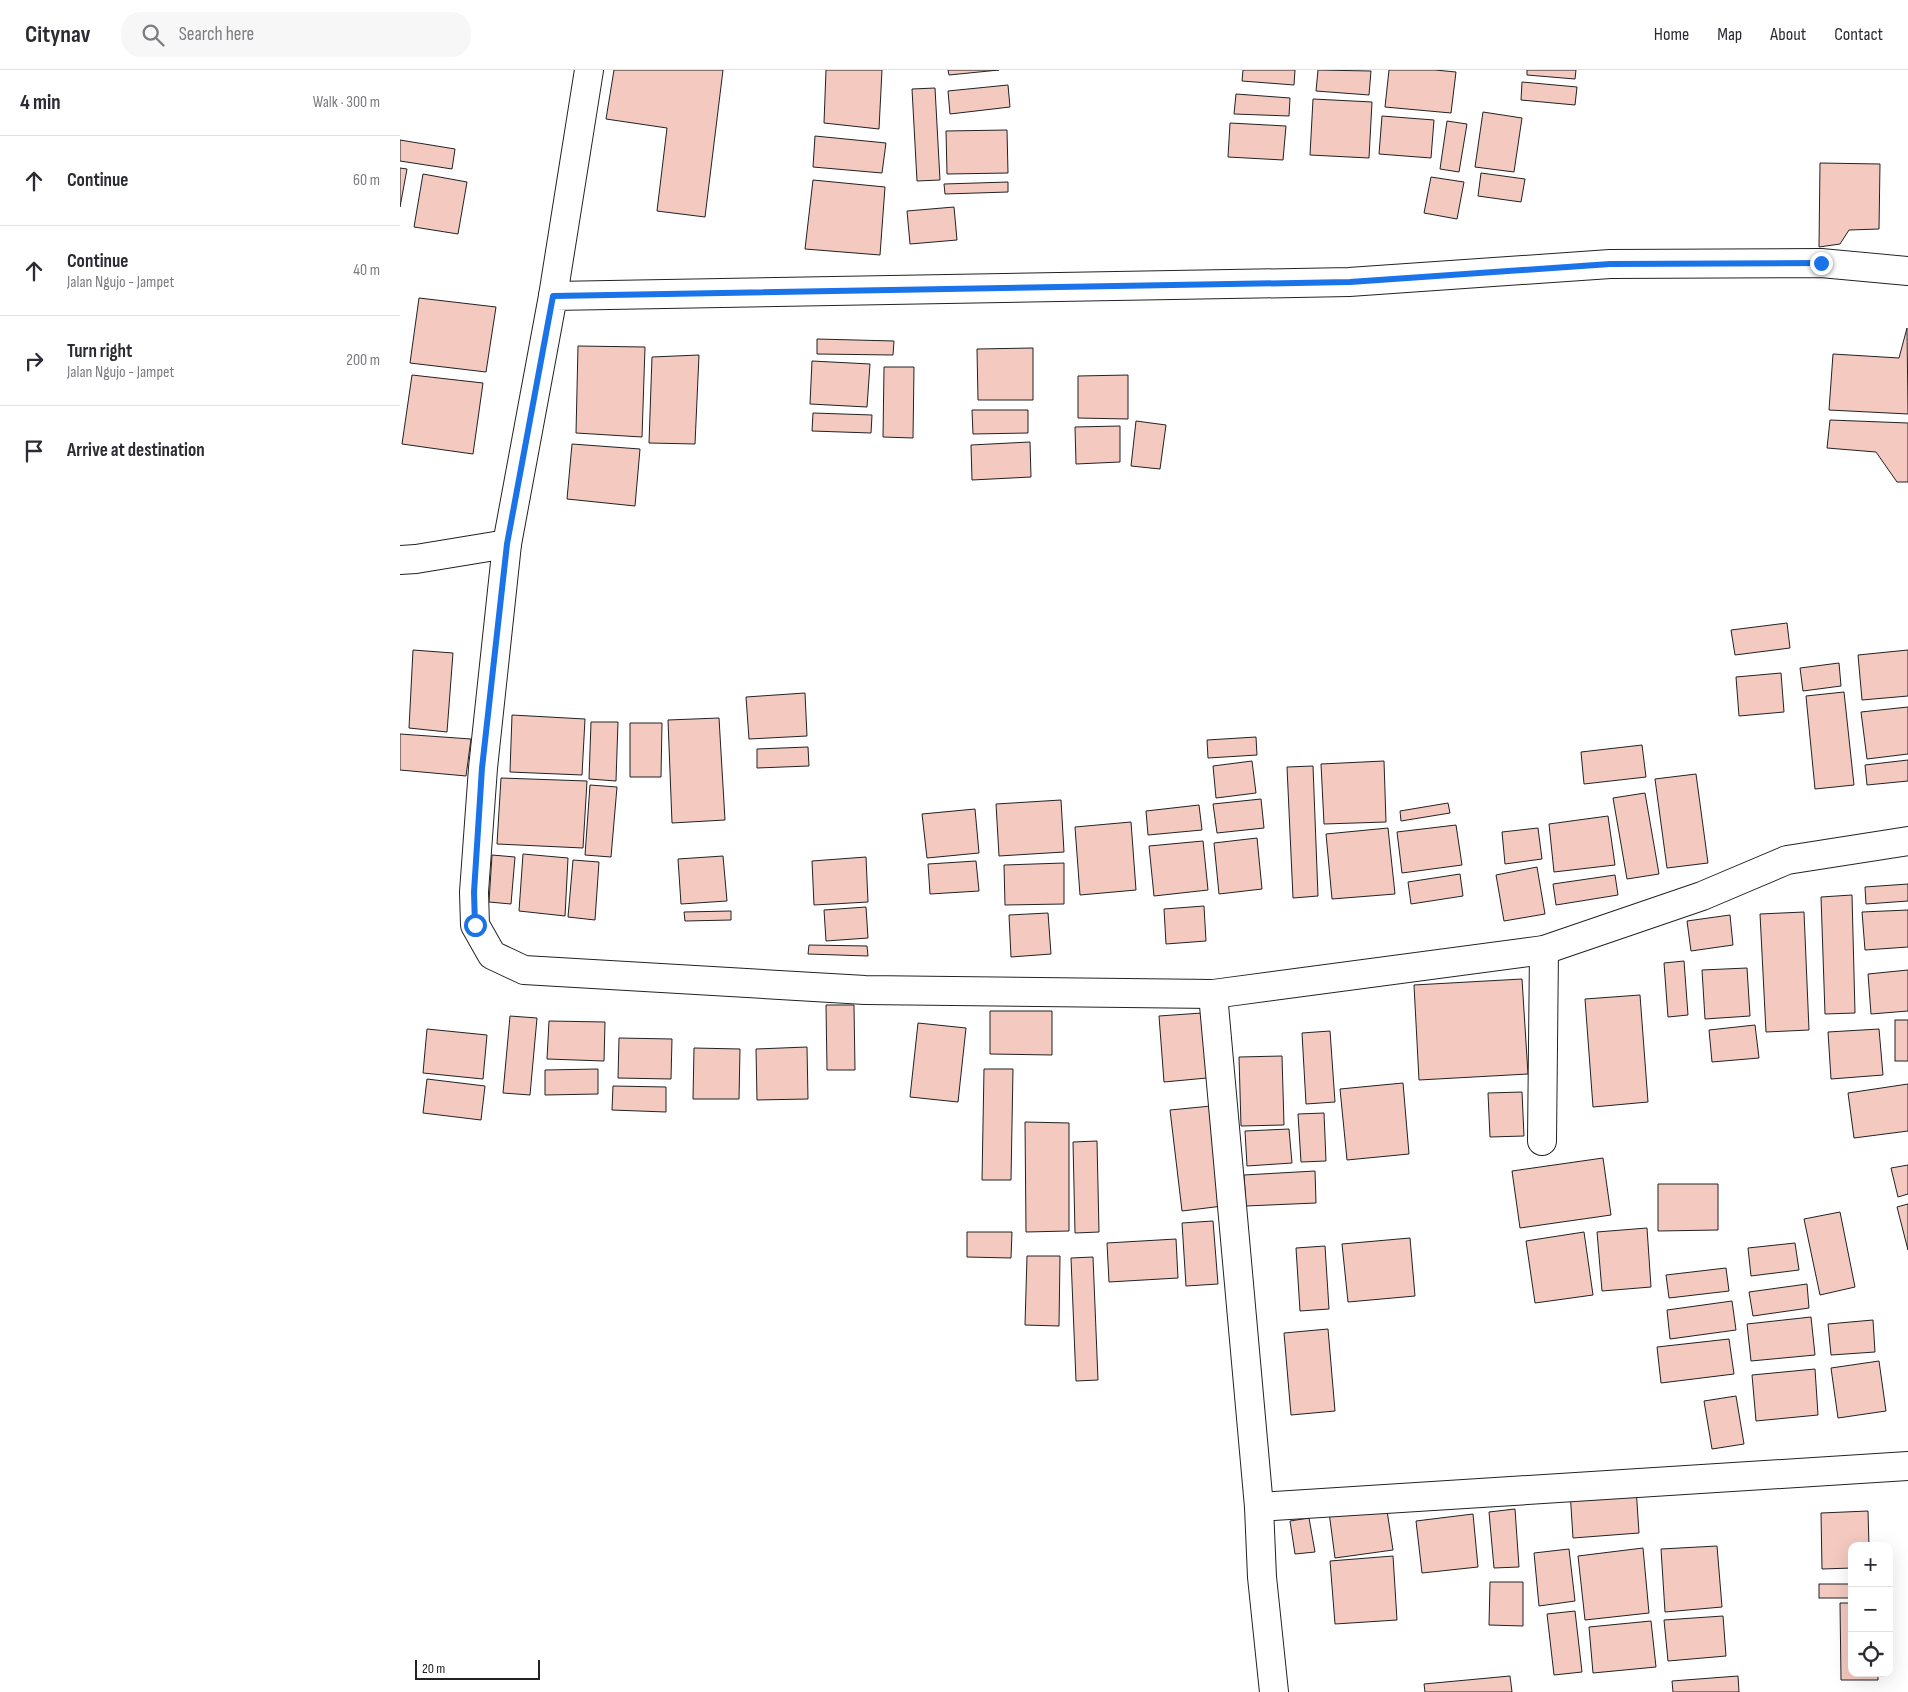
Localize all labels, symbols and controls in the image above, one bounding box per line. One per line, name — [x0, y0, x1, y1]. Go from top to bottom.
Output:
search box — [121, 12, 471, 57]
text: Citynav — [25, 20, 91, 49]
icon: search — [139, 21, 167, 49]
text: Search here — [179, 23, 254, 46]
text: Home — [1654, 24, 1689, 45]
text: Map — [1717, 24, 1742, 45]
text: About — [1770, 24, 1806, 45]
text: Contact — [1834, 24, 1883, 45]
text: 4 min — [20, 90, 61, 115]
text: Walk · 300 m — [313, 93, 380, 112]
icon: ahead — [20, 167, 48, 195]
text: Continue — [67, 169, 128, 192]
text: 60 m — [353, 171, 380, 190]
text: Continue — [67, 250, 128, 273]
route end — [1810, 252, 1833, 275]
icon: ahead — [20, 257, 48, 285]
text: 40 m — [353, 261, 380, 280]
text: Jalan Ngujo - Jampet — [67, 273, 174, 292]
text: Turn right — [67, 340, 132, 363]
icon: right — [20, 347, 48, 375]
text: 200 m — [346, 351, 380, 370]
text: Jalan Ngujo - Jampet — [67, 363, 174, 382]
icon: arrive — [20, 437, 48, 465]
text: Arrive at destination — [67, 439, 205, 462]
route start — [464, 914, 487, 937]
map controls — [1848, 1542, 1893, 1677]
button: + — [1848, 1542, 1893, 1587]
button: − — [1848, 1587, 1893, 1632]
button: locate — [1848, 1632, 1893, 1677]
scale bar — [415, 1657, 540, 1680]
text: 20 m — [422, 1660, 445, 1677]

